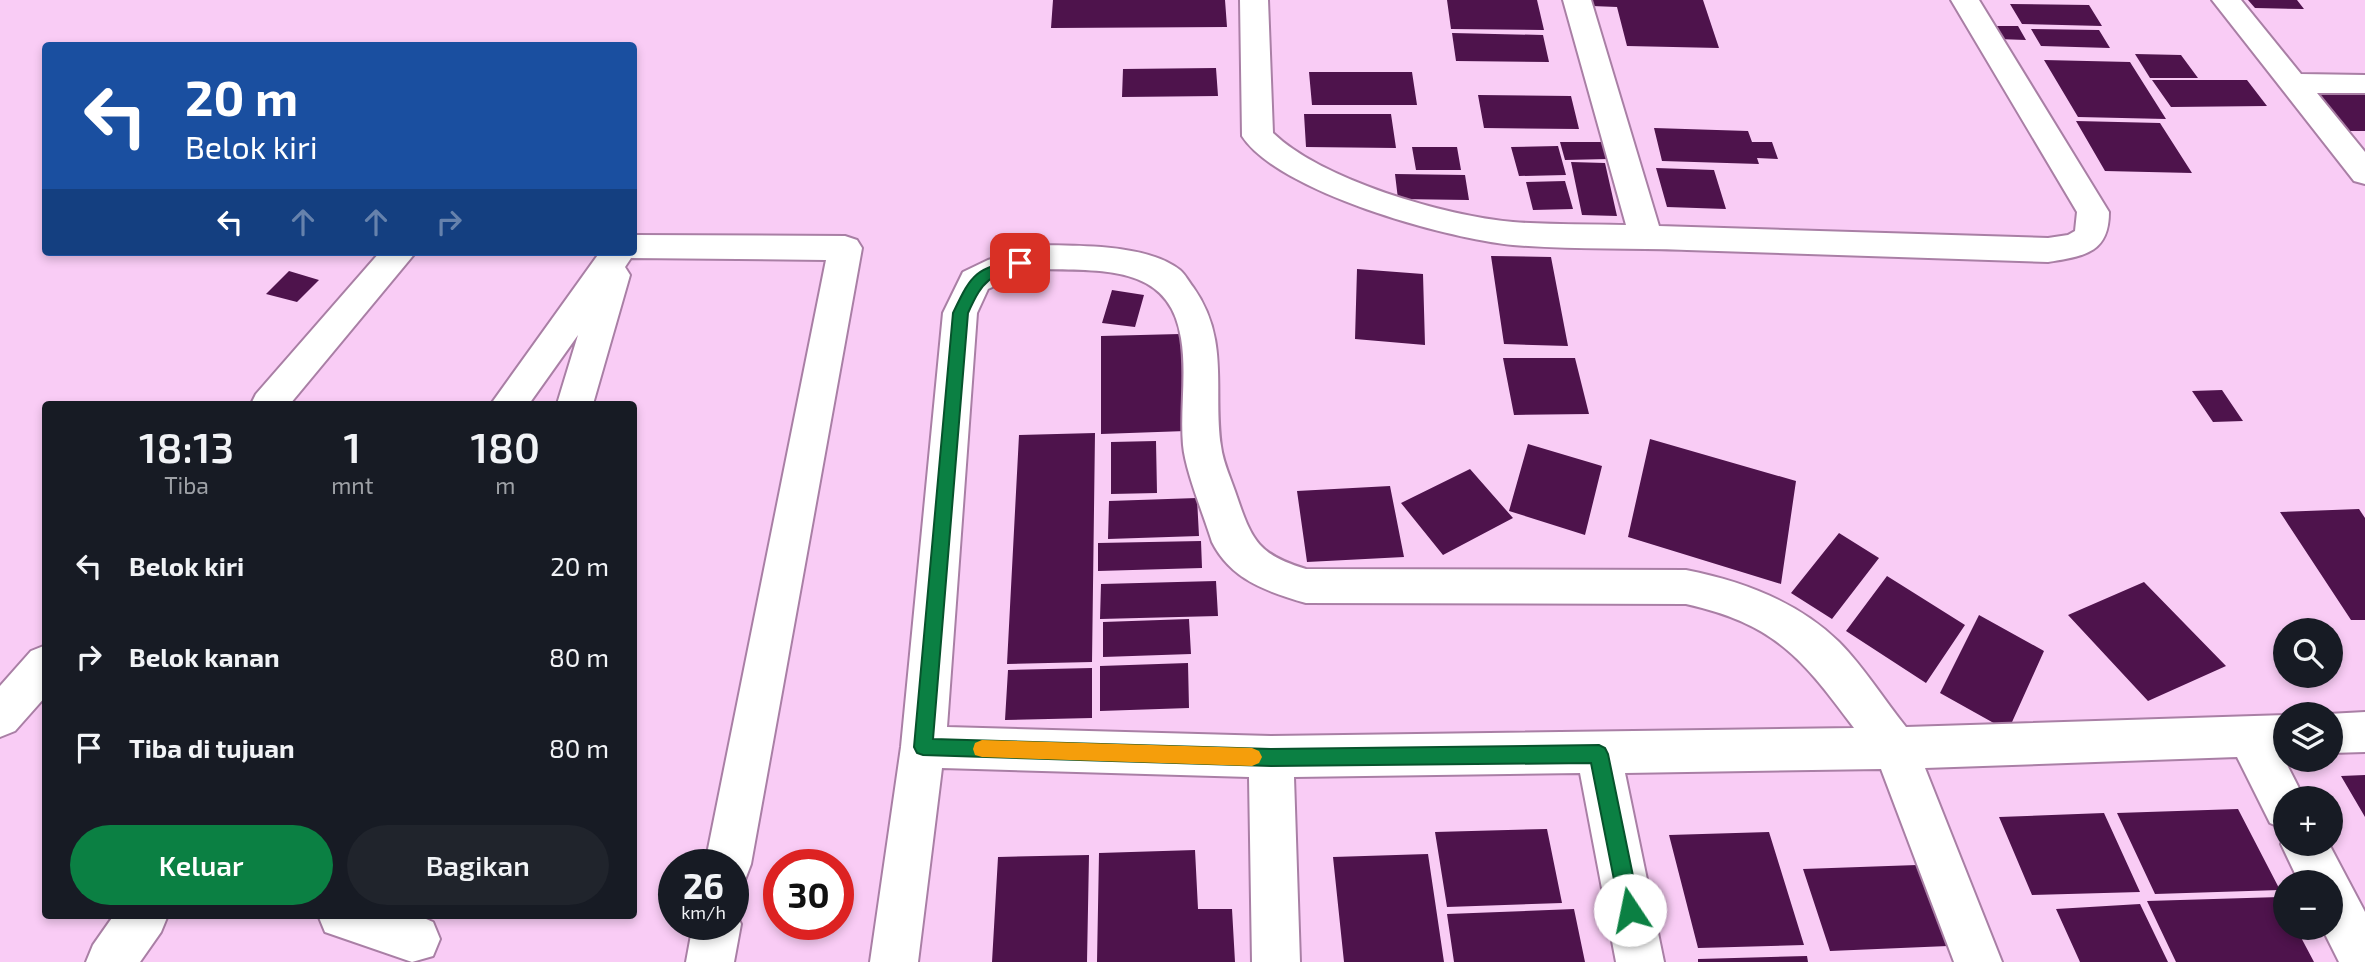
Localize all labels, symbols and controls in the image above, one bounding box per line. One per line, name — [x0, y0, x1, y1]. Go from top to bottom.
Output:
text: 20 m — [185, 67, 298, 126]
icon: left — [70, 70, 161, 161]
text: Belok kiri — [185, 127, 318, 165]
icon: left — [211, 203, 249, 241]
icon: ahead — [284, 203, 322, 241]
icon: ahead — [357, 203, 395, 241]
icon: right — [430, 203, 468, 241]
pin — [990, 233, 1050, 293]
icon: arrive — [1001, 244, 1039, 282]
text: 18:13 — [139, 421, 234, 471]
text: 1 — [344, 421, 361, 471]
text: 180 — [470, 421, 540, 471]
text: Tiba — [164, 471, 209, 499]
text: mnt — [331, 471, 373, 499]
text: m — [495, 471, 515, 499]
icon: left — [70, 547, 108, 585]
text: Belok kiri — [129, 550, 244, 581]
text: 20 m — [550, 550, 609, 581]
map controls — [2273, 618, 2343, 940]
button: search — [2273, 618, 2343, 688]
icon: right — [70, 638, 108, 676]
text: Belok kanan — [129, 641, 280, 672]
text: 80 m — [549, 641, 609, 672]
button: layers — [2273, 702, 2343, 772]
icon: arrive — [70, 729, 108, 767]
text: Tiba di tujuan — [129, 732, 295, 763]
text: 80 m — [549, 732, 609, 763]
button: + — [2273, 786, 2343, 856]
button: Keluar — [70, 825, 333, 905]
button: Bagikan — [347, 825, 609, 905]
speed limit sign: 30 — [763, 849, 854, 940]
text: 26 — [683, 864, 724, 906]
button: − — [2273, 870, 2343, 940]
position arrow — [1593, 873, 1667, 947]
text: km/h — [681, 901, 726, 923]

